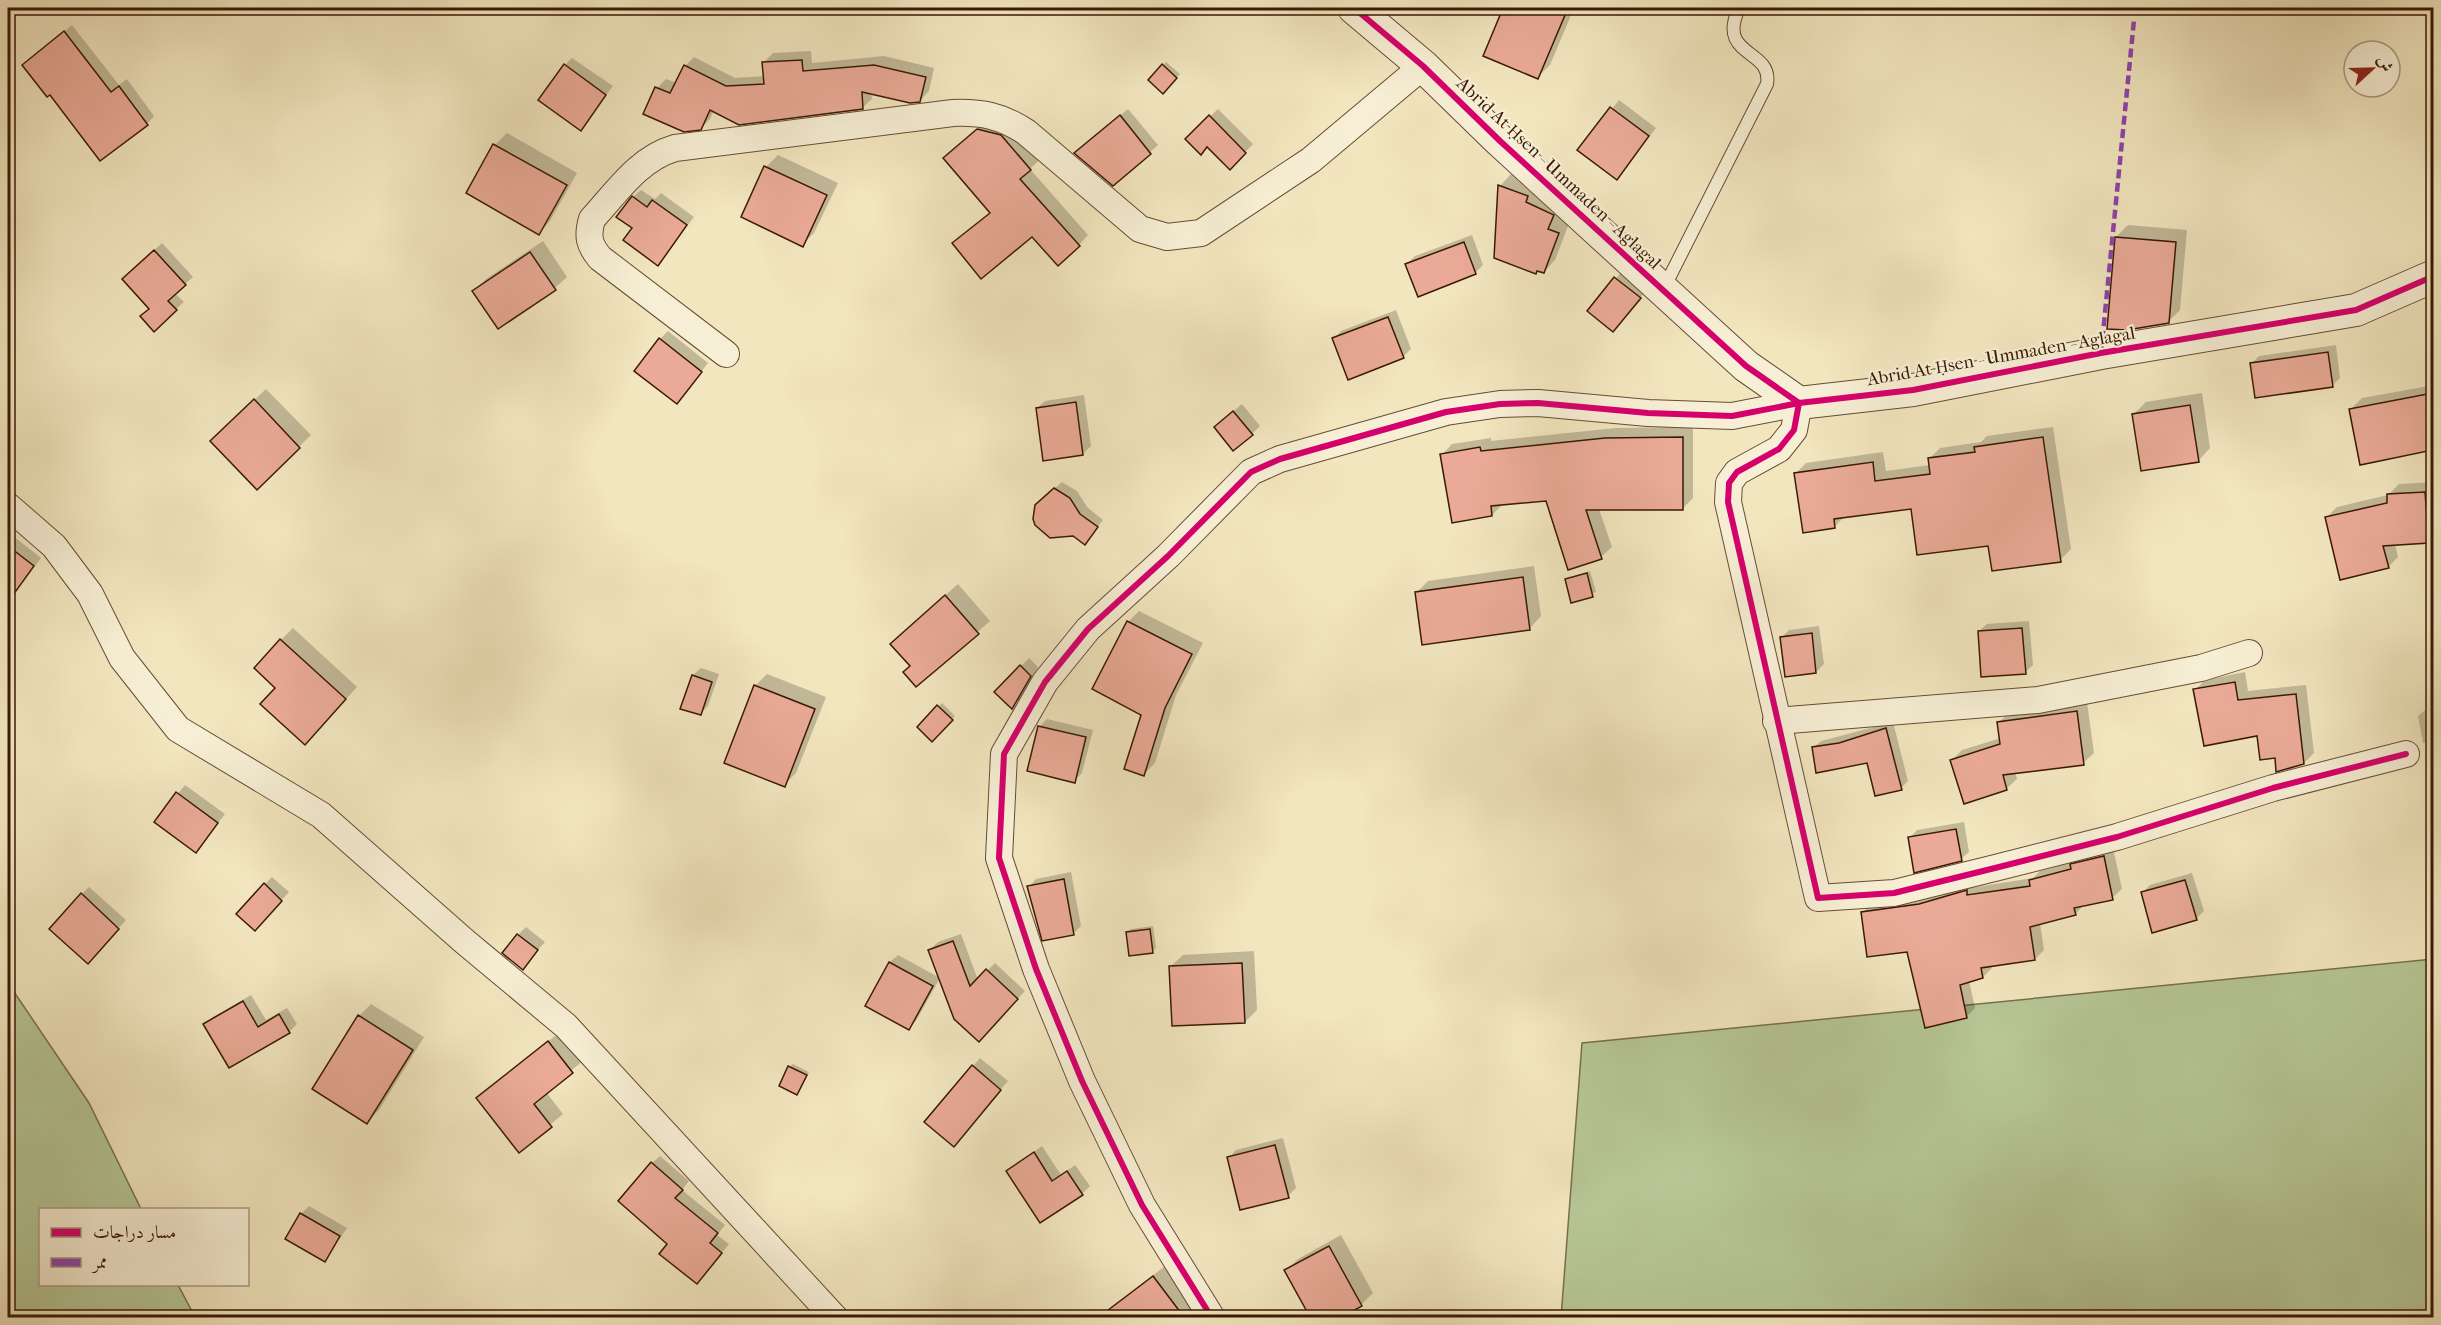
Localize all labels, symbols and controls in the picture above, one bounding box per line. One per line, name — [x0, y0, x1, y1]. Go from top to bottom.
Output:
north arrow — [2342, 39, 2402, 99]
text: ش — [2374, 53, 2397, 74]
street label: Abrid At Ḥsen - Ummaden - Aglagal — [1451, 72, 1665, 274]
street label: Abrid At Ḥsen - Ummaden - Aglagal — [1864, 323, 2137, 391]
legend — [39, 1208, 249, 1286]
text: مسار دراجات — [93, 1222, 176, 1243]
text: ممر — [91, 1252, 107, 1274]

